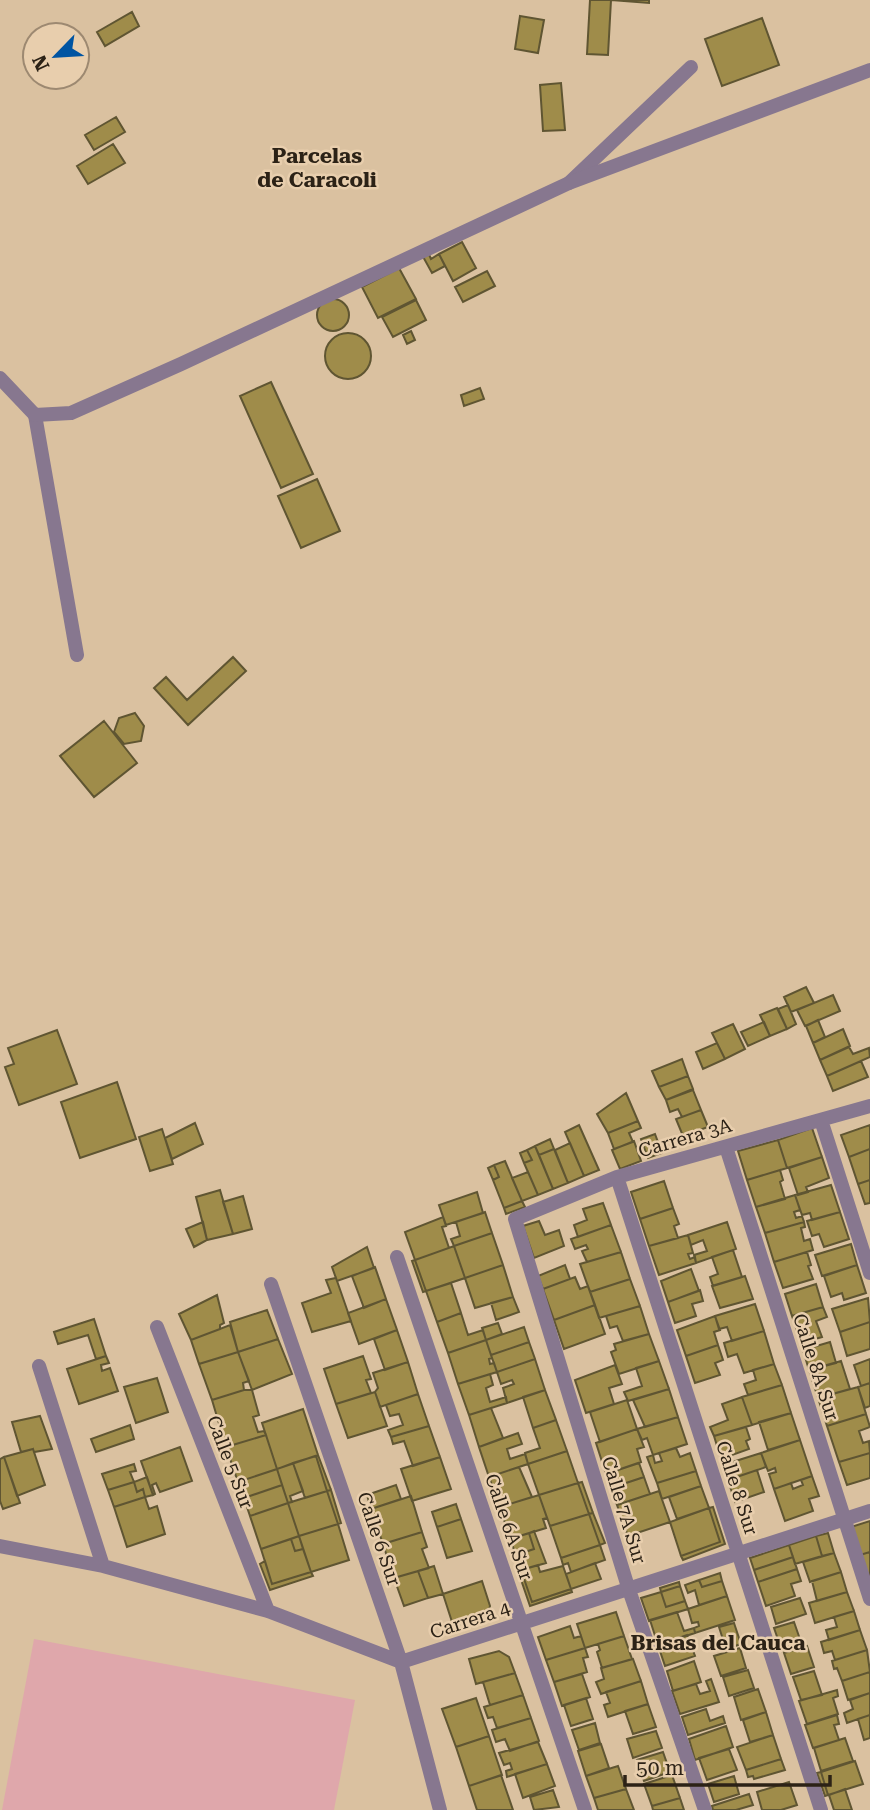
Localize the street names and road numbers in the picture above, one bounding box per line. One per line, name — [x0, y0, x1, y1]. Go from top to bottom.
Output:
street label: Carrera 3A — [635, 1113, 735, 1162]
street label: Calle 8A Sur — [788, 1311, 844, 1424]
street label: Calle 5 Sur — [202, 1412, 258, 1512]
street label: Calle 8 Sur — [711, 1438, 763, 1538]
street label: Calle 7A Sur — [597, 1453, 651, 1567]
street label: Calle 6A Sur — [480, 1471, 538, 1583]
street label: Calle 6 Sur — [352, 1489, 406, 1589]
street label: Carrera 4 — [427, 1596, 513, 1644]

